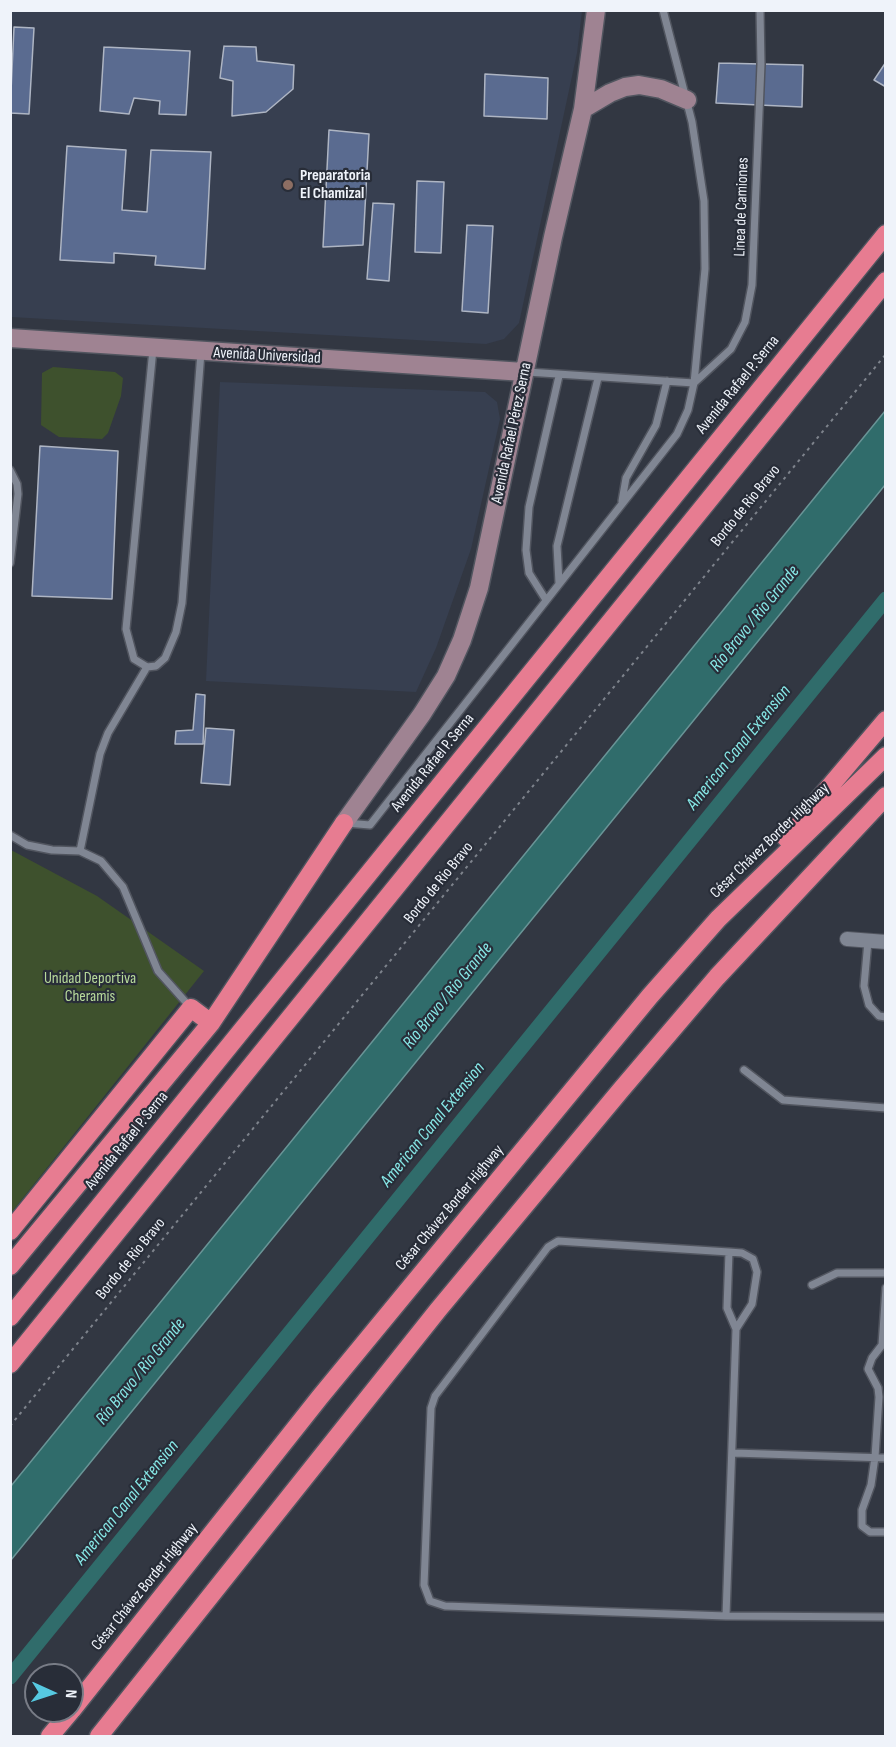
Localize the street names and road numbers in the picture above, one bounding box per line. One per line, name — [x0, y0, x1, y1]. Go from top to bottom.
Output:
street label: Linea de Camiones — [731, 157, 753, 257]
street label: Avenida Rafael P. Serna — [692, 332, 784, 438]
street label: Avenida Universidad — [213, 344, 321, 368]
street label: Avenida Rafael Pérez Serna — [488, 361, 536, 505]
street label: Bordo de Rio Bravo — [707, 461, 785, 551]
street label: Avenida Rafael P. Serna — [387, 710, 479, 816]
street label: César Chávez Border Highway — [706, 779, 834, 903]
street label: Bordo de Rio Bravo — [400, 838, 478, 928]
street label: Avenida Rafael P. Serna — [81, 1088, 173, 1194]
street label: César Chávez Border Highway — [392, 1141, 508, 1275]
street label: Bordo de Rio Bravo — [92, 1214, 170, 1304]
street label: César Chávez Border Highway — [88, 1520, 202, 1654]

